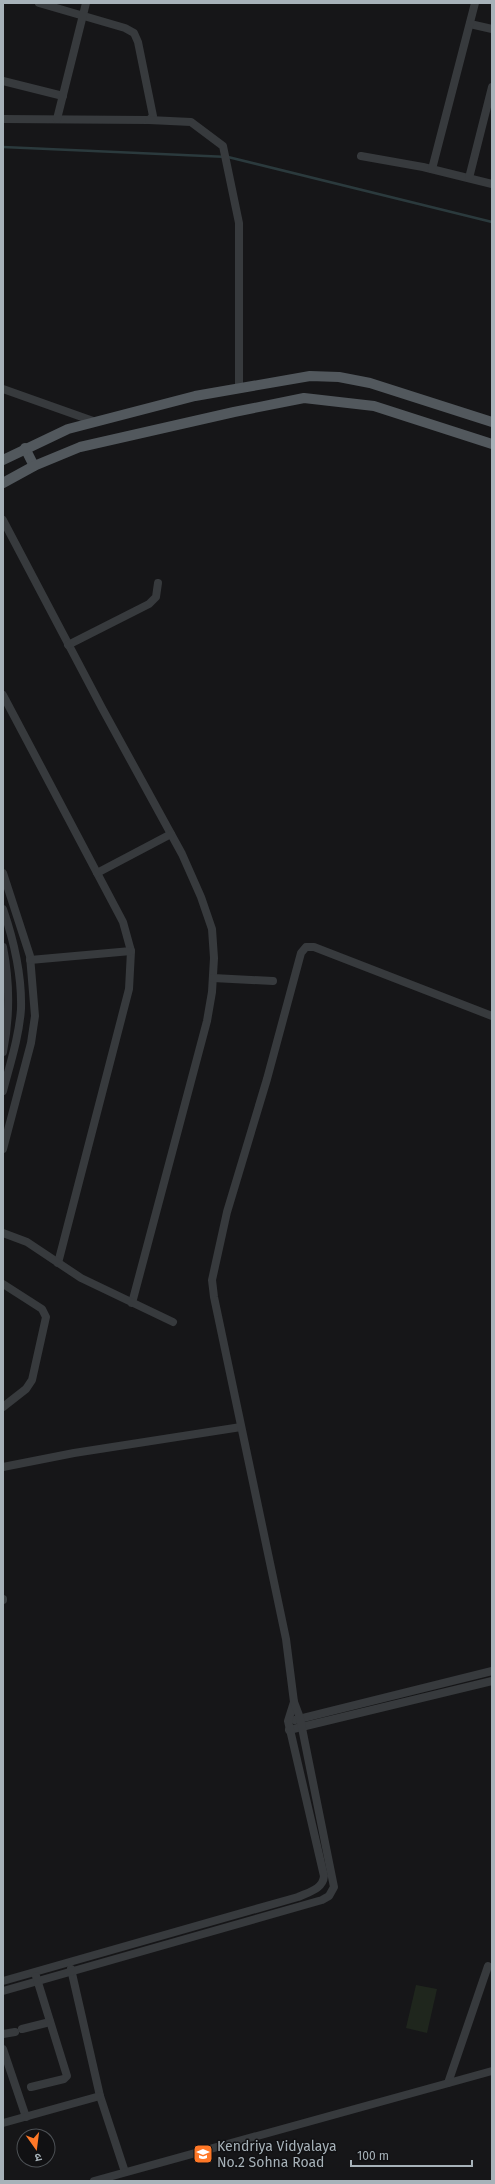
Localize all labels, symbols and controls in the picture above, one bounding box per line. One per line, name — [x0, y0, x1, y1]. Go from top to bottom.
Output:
north arrow — [16, 2128, 56, 2168]
place label: Kendriya Vidyalaya No.2 Sohna Road — [217, 2138, 337, 2171]
scale bar — [351, 2142, 472, 2168]
school or university icon: Kendriya Vidyalaya No.2 Sohna Road — [192, 2143, 214, 2165]
text: 100 m — [357, 2149, 389, 2163]
text: उ — [33, 2150, 43, 2164]

